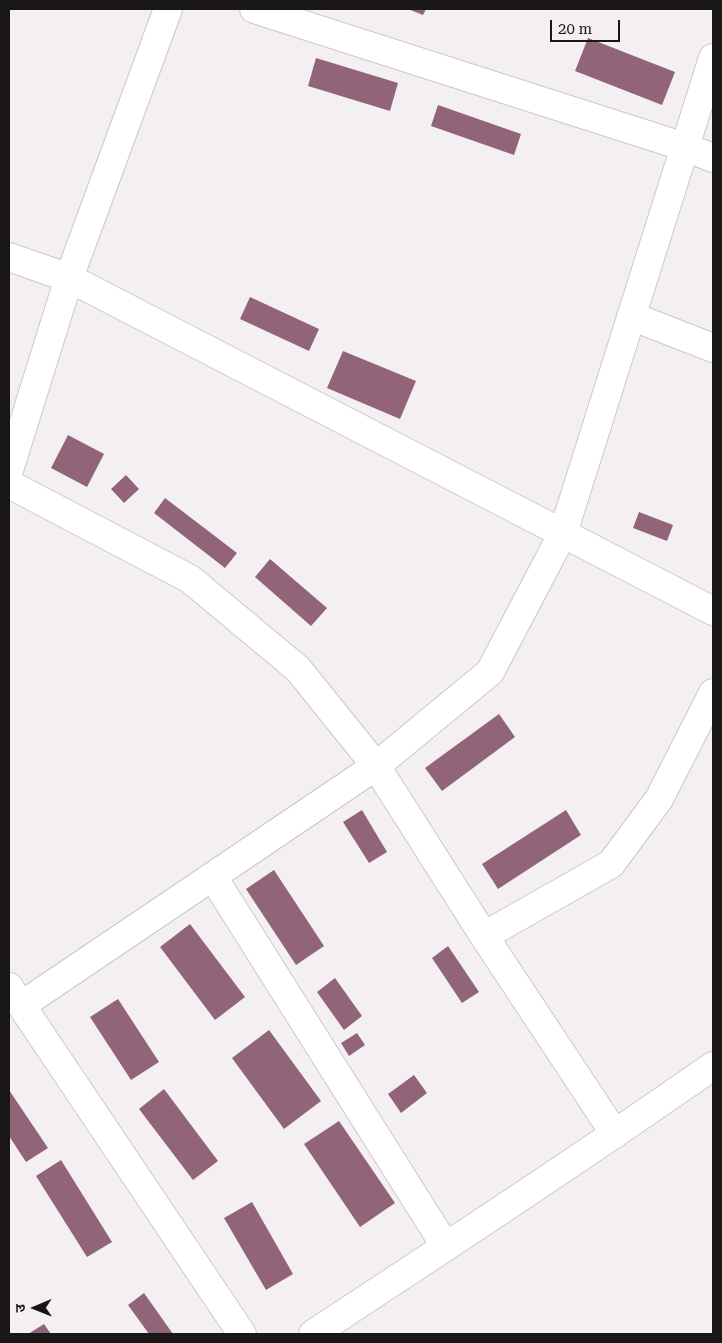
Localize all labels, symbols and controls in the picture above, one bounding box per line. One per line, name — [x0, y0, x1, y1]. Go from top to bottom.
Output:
scale bar — [552, 10, 622, 42]
text: 20 m — [558, 20, 592, 38]
north arrow — [10, 1283, 60, 1333]
text: उ — [12, 1304, 28, 1313]

